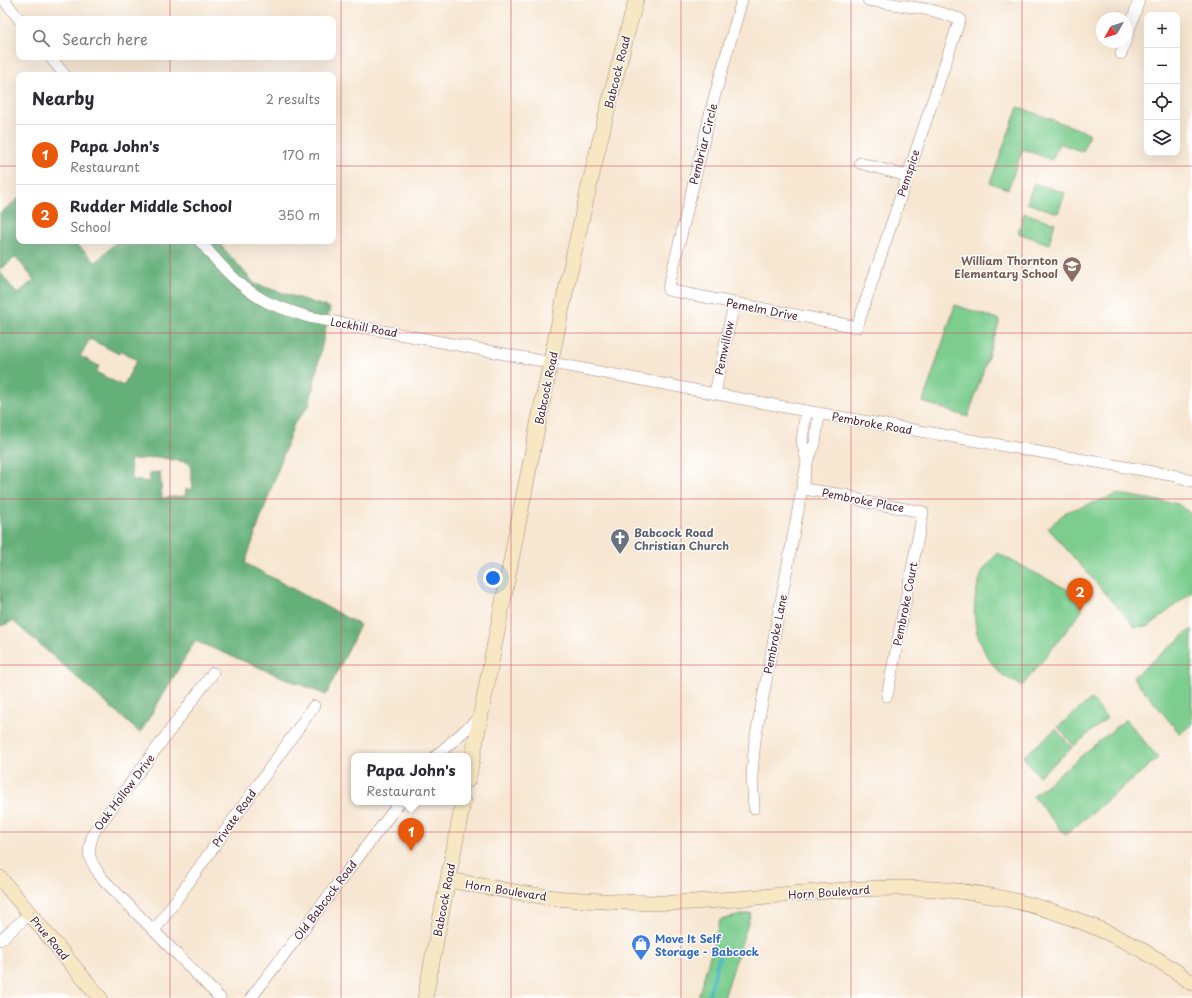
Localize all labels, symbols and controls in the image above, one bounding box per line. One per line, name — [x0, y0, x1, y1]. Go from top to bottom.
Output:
north arrow — [1096, 12, 1132, 48]
map controls — [1144, 12, 1180, 156]
button: + — [1144, 12, 1180, 48]
search box — [16, 16, 336, 60]
icon: search — [30, 27, 52, 49]
text: Search here — [62, 27, 148, 50]
street label: Babcock Road — [600, 34, 634, 110]
button: − — [1144, 48, 1180, 84]
button: locate — [1144, 84, 1180, 120]
text: Nearby — [32, 85, 94, 111]
text: 2 results — [266, 89, 320, 108]
street label: Pembriar Circle — [685, 101, 721, 187]
button: layers — [1144, 120, 1180, 156]
text: Papa John's — [70, 134, 159, 157]
text: 1 — [42, 145, 48, 164]
text: 170 m — [282, 145, 320, 164]
street label: Pemspice — [892, 147, 924, 199]
text: Restaurant — [70, 157, 140, 176]
text: Rudder Middle School — [70, 194, 232, 217]
text: 2 — [40, 205, 50, 224]
text: 350 m — [278, 205, 320, 224]
text: School — [70, 217, 111, 236]
place label: William Thornton Elementary School — [954, 252, 1058, 282]
school or university icon: William Thornton Elementary School — [1061, 255, 1083, 283]
street label: Pemelm Drive — [724, 294, 800, 324]
street label: Lockhill Road — [329, 313, 399, 341]
street label: Pemwillow — [710, 319, 738, 377]
street label: Babcock Road — [530, 350, 562, 426]
street label: Pembroke Road — [830, 408, 914, 438]
street label: Pembroke Place — [820, 484, 906, 516]
place label: Babcock Road Christian Church — [634, 524, 729, 554]
church icon: Babcock Road Christian Church — [609, 527, 631, 555]
street label: Pembroke Court — [889, 560, 922, 647]
your location — [483, 568, 503, 588]
pin: 2 — [1067, 578, 1093, 611]
street label: Pembroke Lane — [759, 593, 791, 675]
street label: Oak Hollow Drive — [90, 750, 159, 834]
popup — [351, 753, 471, 805]
text: Papa John's — [366, 758, 456, 781]
text: Restaurant — [366, 781, 436, 800]
street label: Private Road — [208, 786, 260, 850]
pin: 1 — [398, 818, 424, 851]
street label: Old Babcock Road — [289, 856, 361, 944]
street label: Babcock Road — [429, 862, 459, 938]
street label: Horn Boulevard — [464, 875, 548, 905]
street label: Horn Boulevard — [787, 881, 871, 903]
street label: Prue Road — [26, 912, 74, 964]
place label: Move It Self Storage - Babcock — [655, 930, 760, 960]
shop icon: Move It Self Storage - Babcock — [630, 933, 652, 961]

